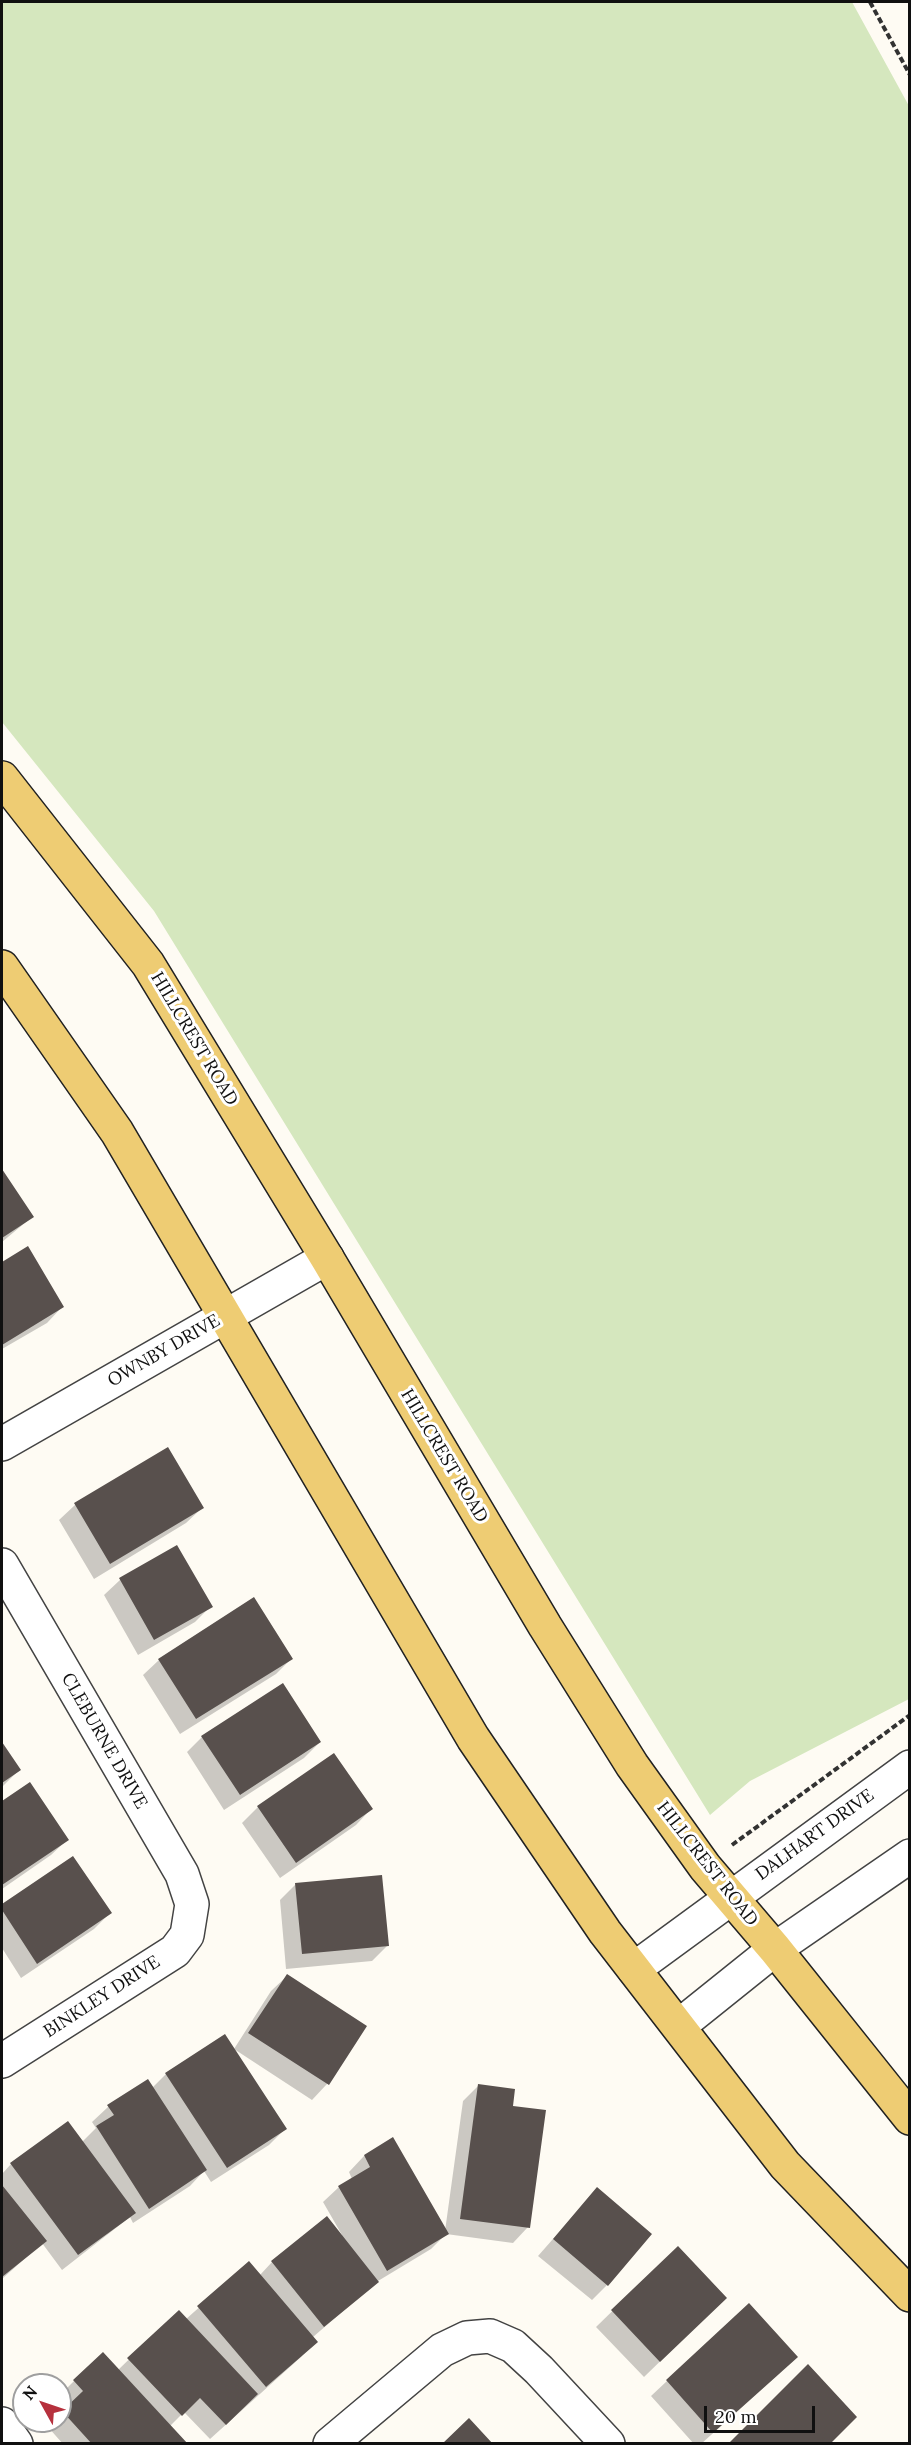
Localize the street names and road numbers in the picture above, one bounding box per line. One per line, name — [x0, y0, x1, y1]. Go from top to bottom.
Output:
street label: HILLCREST ROAD — [146, 968, 242, 1110]
street label: OWNBY DRIVE — [104, 1310, 224, 1392]
street label: HILLCREST ROAD — [396, 1385, 492, 1527]
street label: CLEBURNE DRIVE — [56, 1669, 152, 1813]
street label: DALHART DRIVE — [752, 1785, 878, 1885]
street label: HILLCREST ROAD — [652, 1797, 762, 1931]
street label: BINKLEY DRIVE — [40, 1951, 164, 2043]

